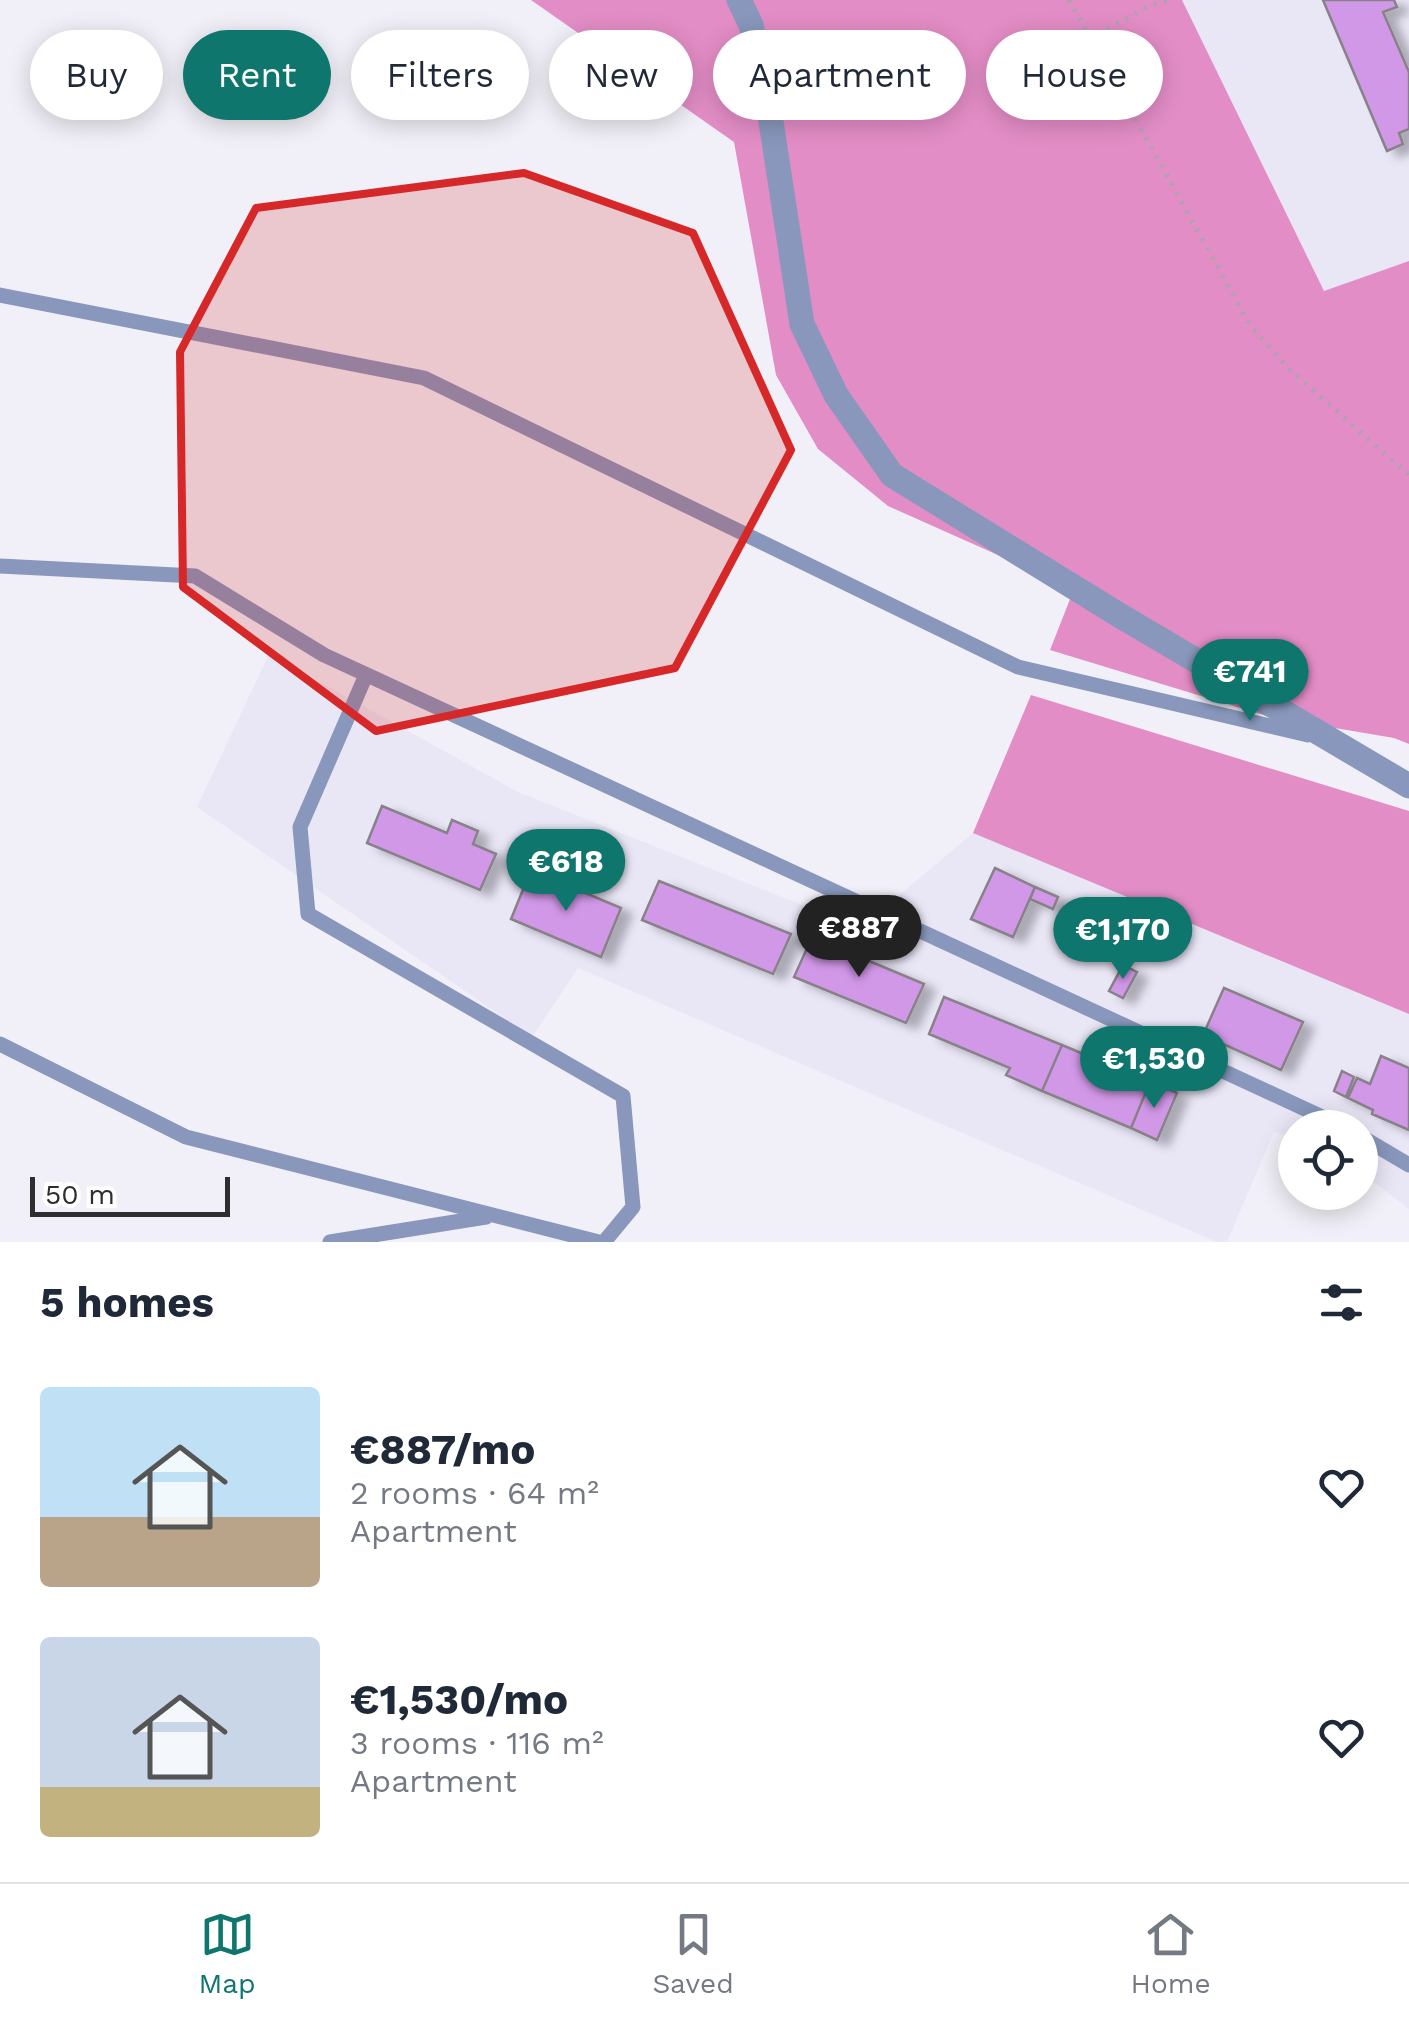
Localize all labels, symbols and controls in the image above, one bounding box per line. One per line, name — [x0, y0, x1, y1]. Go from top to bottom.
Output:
chip: Buy — [30, 30, 163, 120]
chip: Rent — [183, 30, 331, 120]
chip: Filters — [351, 30, 529, 120]
chip: New — [549, 30, 693, 120]
chip: Apartment — [713, 30, 966, 120]
chip: House — [986, 30, 1163, 120]
pin: €741 — [1191, 639, 1309, 724]
text: €741 — [1214, 652, 1286, 690]
pin: €618 — [507, 829, 625, 914]
text: €618 — [528, 842, 604, 880]
pin: €887 — [800, 895, 918, 980]
pin: €1,170 — [1042, 897, 1204, 982]
text: €887 — [819, 908, 899, 946]
text: €1,170 — [1075, 910, 1171, 948]
pin: €1,530 — [1073, 1026, 1235, 1111]
text: €1,530 — [1102, 1039, 1206, 1077]
map controls — [1278, 1110, 1378, 1210]
button: locate — [1278, 1110, 1378, 1210]
scale bar — [30, 1172, 230, 1216]
text: 50 m — [45, 1178, 115, 1211]
icon: filters — [1314, 1275, 1369, 1330]
text: 5 homes — [40, 1278, 214, 1327]
text: €887/mo — [350, 1425, 535, 1474]
icon: home — [120, 1427, 240, 1547]
icon: heart — [1314, 1460, 1369, 1515]
text: 2 rooms · 64 m² — [350, 1474, 599, 1512]
text: Apartment — [350, 1512, 517, 1550]
text: €1,530/mo — [350, 1675, 568, 1724]
icon: home — [120, 1677, 240, 1797]
icon: heart — [1314, 1710, 1369, 1765]
text: 3 rooms · 116 m² — [350, 1724, 604, 1762]
text: Apartment — [350, 1762, 517, 1800]
tab: Map — [198, 1907, 256, 2000]
tab: Saved — [652, 1907, 734, 2000]
tab: Home — [1131, 1907, 1211, 2000]

